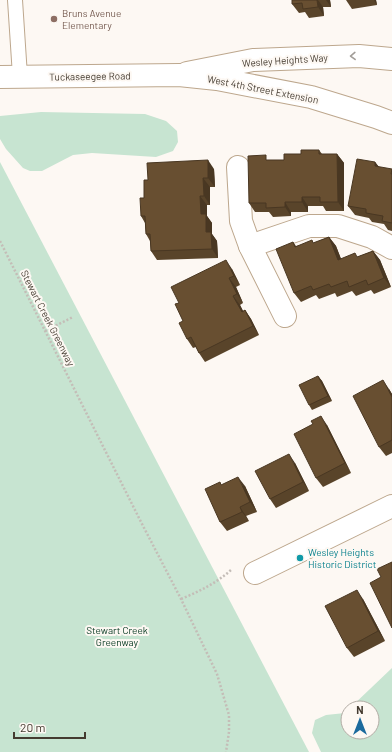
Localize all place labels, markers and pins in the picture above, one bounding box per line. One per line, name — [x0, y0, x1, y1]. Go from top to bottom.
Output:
place label: Bruns Avenue Elementary — [62, 7, 121, 31]
marker: Bruns Avenue Elementary — [49, 14, 59, 24]
place label: Wesley Heights Historic District — [308, 546, 377, 570]
marker: Wesley Heights Historic District — [295, 553, 305, 563]

